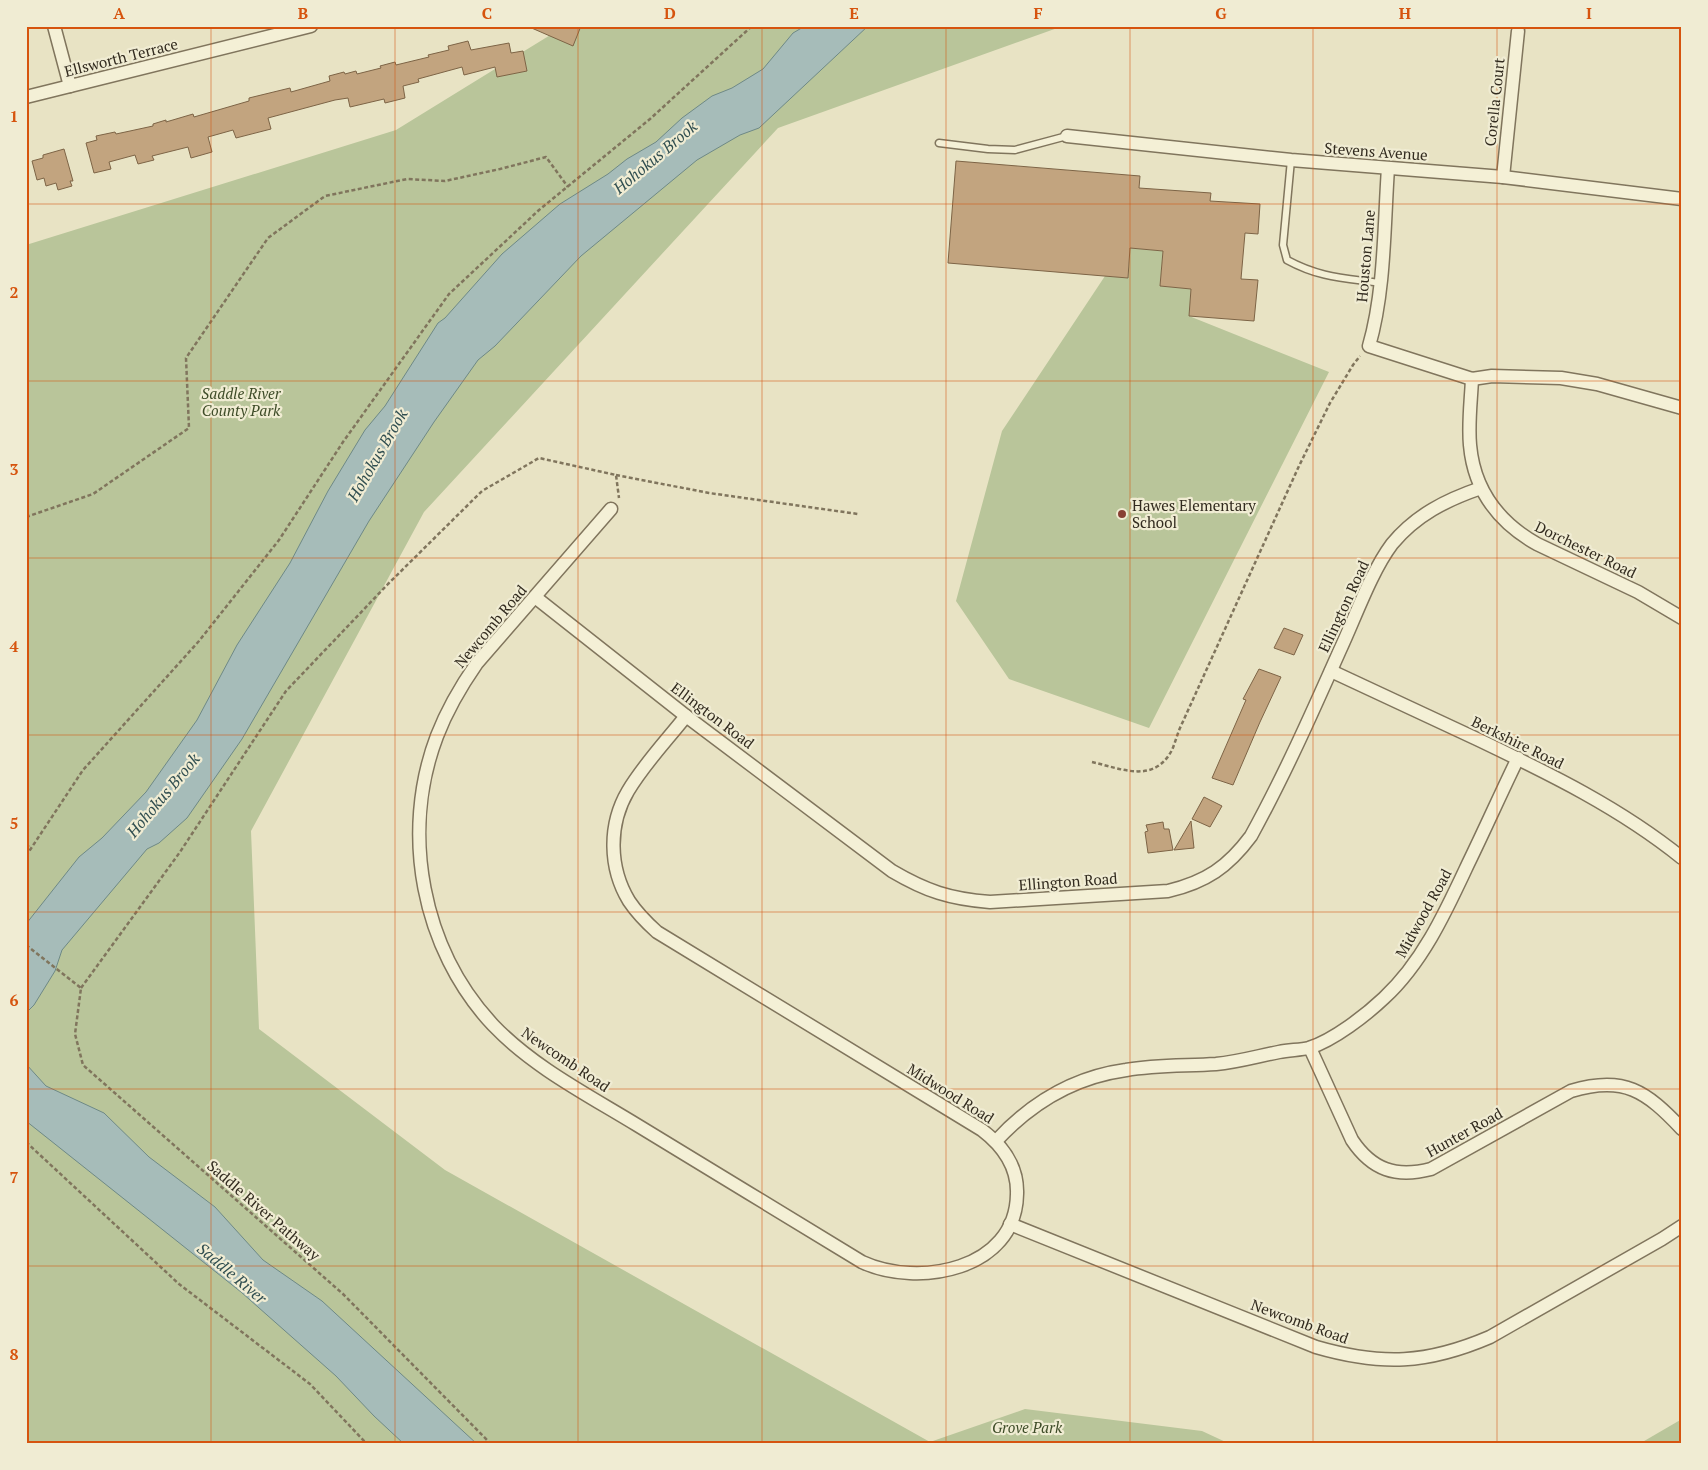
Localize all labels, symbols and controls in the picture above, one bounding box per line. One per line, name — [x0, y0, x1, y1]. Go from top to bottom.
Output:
text: A — [113, 2, 125, 24]
text: B — [298, 2, 308, 24]
text: C — [482, 2, 492, 24]
text: D — [664, 2, 676, 24]
text: E — [849, 2, 859, 24]
text: F — [1033, 2, 1043, 24]
text: G — [1215, 2, 1227, 24]
text: H — [1399, 2, 1411, 24]
text: I — [1586, 2, 1592, 24]
street label: Ellsworth Terrace — [62, 33, 180, 81]
street label: Corella Court — [1479, 56, 1509, 147]
text: 1 — [9, 105, 19, 127]
water label: Hohokus Brook — [608, 115, 702, 199]
street label: Stevens Avenue — [1324, 137, 1428, 165]
street label: Houston Lane — [1351, 209, 1379, 303]
text: 2 — [9, 281, 19, 303]
park label: Saddle River County Park — [201, 383, 282, 420]
water label: Hohokus Brook — [341, 405, 412, 506]
text: 3 — [9, 458, 19, 480]
place label: Hawes Elementary School — [1132, 495, 1256, 532]
marker: Hawes Elementary School — [1116, 508, 1128, 520]
street label: Dorchester Road — [1532, 516, 1640, 582]
street label: Ellington Road — [1313, 557, 1373, 655]
street label: Newcomb Road — [449, 580, 531, 672]
text: 4 — [9, 635, 19, 657]
street label: Ellington Road — [667, 677, 759, 753]
street label: Berkshire Road — [1468, 711, 1568, 773]
water label: Hohokus Brook — [121, 748, 205, 842]
text: 5 — [9, 812, 19, 834]
street label: Midwood Road — [1390, 865, 1456, 961]
street label: Ellington Road — [1018, 868, 1118, 894]
text: 6 — [9, 989, 19, 1011]
street label: Newcomb Road — [518, 1022, 614, 1096]
street label: Midwood Road — [904, 1058, 998, 1128]
street label: Hunter Road — [1422, 1103, 1506, 1161]
street label: Saddle River Pathway — [203, 1155, 325, 1265]
text: 7 — [9, 1166, 19, 1188]
water label: Saddle River — [193, 1237, 272, 1309]
street label: Newcomb Road — [1248, 1294, 1352, 1348]
text: 8 — [9, 1343, 19, 1365]
park label: Grove Park — [992, 1417, 1063, 1437]

